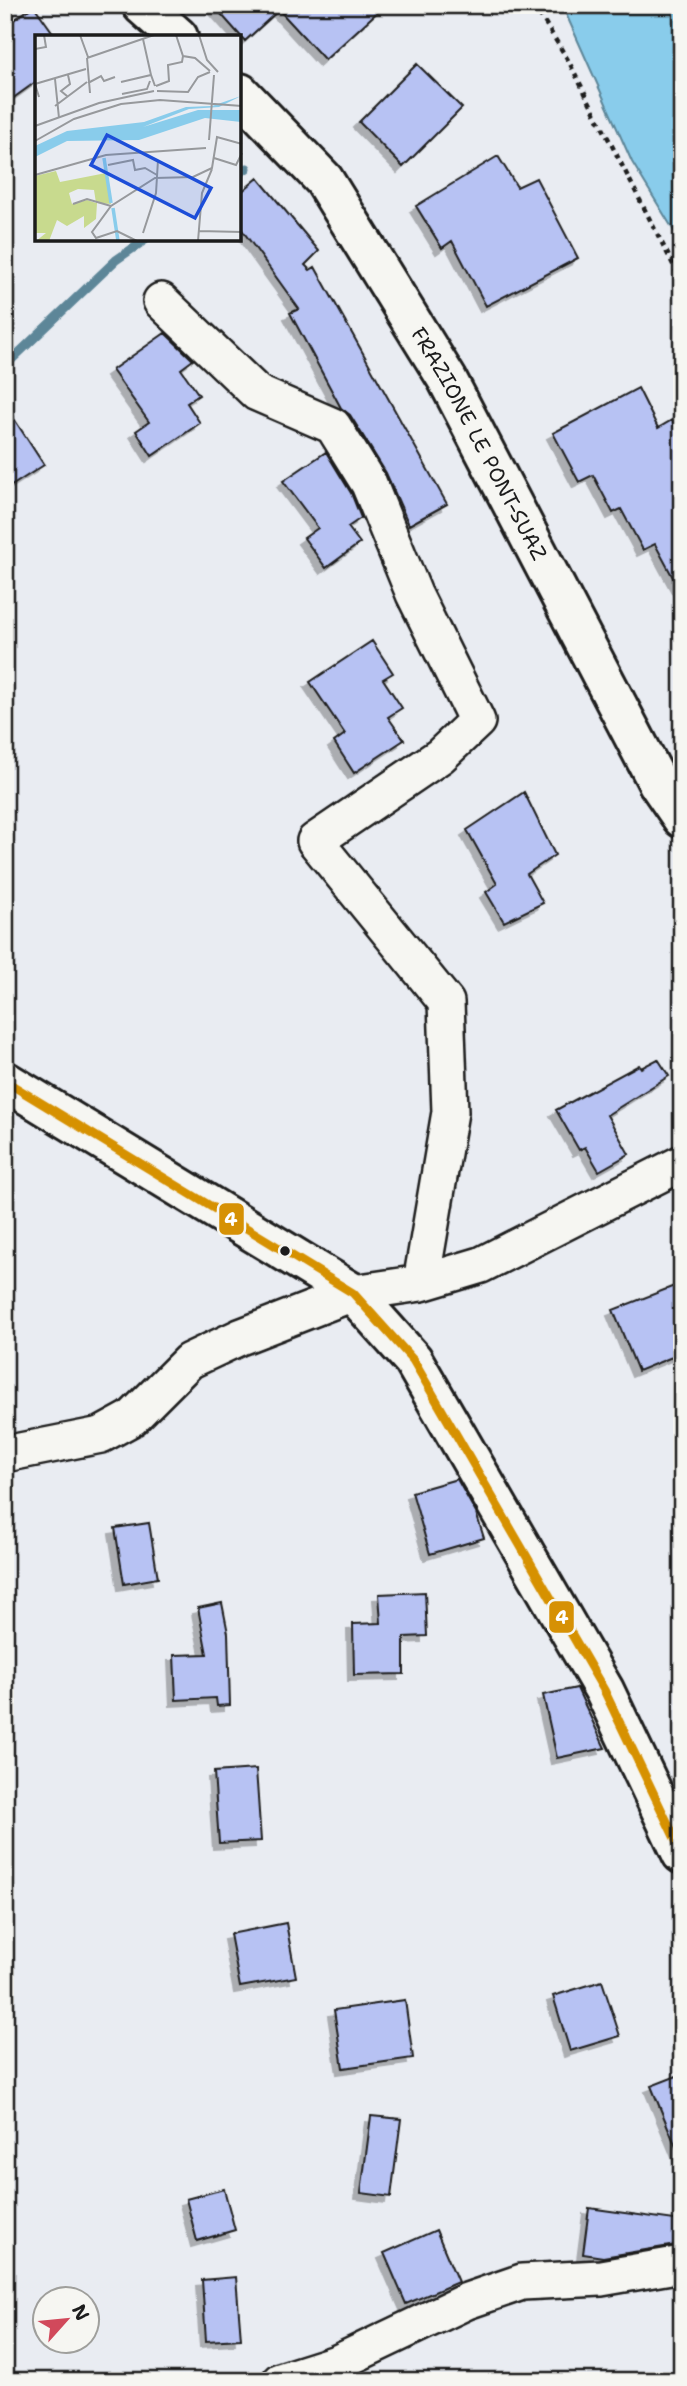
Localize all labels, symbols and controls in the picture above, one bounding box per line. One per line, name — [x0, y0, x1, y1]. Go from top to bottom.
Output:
inset map — [35, 35, 242, 242]
street label: FRAZIONE LE PONT-SUAZ — [404, 322, 553, 565]
line badge: 4 — [218, 1202, 245, 1236]
text: 4 — [224, 1207, 238, 1232]
unlabelled marker — [278, 1244, 292, 1258]
line badge: 4 — [548, 1600, 575, 1634]
text: 4 — [555, 1605, 569, 1630]
north arrow — [32, 2284, 102, 2354]
text: N — [66, 2300, 95, 2325]

